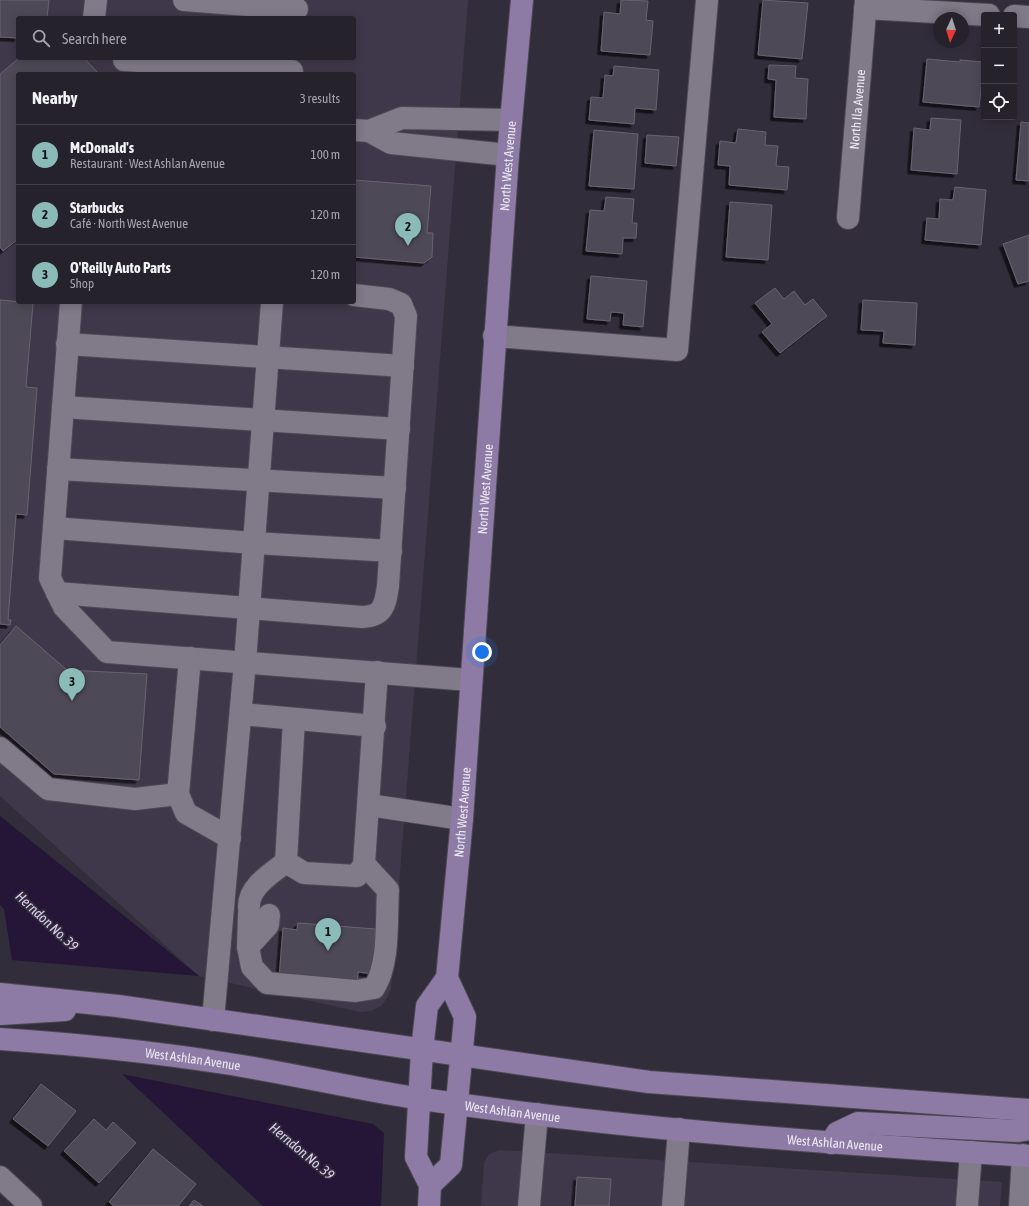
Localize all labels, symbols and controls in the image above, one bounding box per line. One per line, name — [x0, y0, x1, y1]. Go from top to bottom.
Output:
north arrow — [933, 12, 969, 48]
map controls — [981, 12, 1017, 120]
button: + — [981, 12, 1017, 48]
search box — [16, 16, 356, 60]
icon: search — [30, 27, 52, 49]
text: Search here — [62, 30, 127, 47]
button: − — [981, 48, 1017, 84]
street label: North Ila Avenue — [847, 69, 868, 150]
button: locate — [981, 84, 1017, 120]
text: Nearby — [32, 88, 78, 108]
text: 3 results — [300, 91, 340, 106]
street label: North West Avenue — [497, 120, 519, 212]
text: McDonald's — [70, 139, 134, 156]
text: 1 — [42, 147, 48, 162]
text: 100 m — [311, 147, 340, 162]
text: Restaurant · West Ashlan Avenue — [70, 156, 225, 171]
text: Starbucks — [70, 199, 124, 216]
text: 2 — [42, 207, 48, 222]
text: 120 m — [311, 207, 340, 222]
pin: 2 — [395, 213, 421, 246]
text: Café · North West Avenue — [70, 216, 188, 231]
text: O'Reilly Auto Parts — [70, 259, 171, 276]
text: 3 — [42, 267, 48, 282]
text: 120 m — [311, 267, 340, 282]
text: Shop — [70, 276, 94, 291]
street label: North West Avenue — [475, 443, 496, 535]
your location — [472, 642, 492, 662]
pin: 3 — [59, 668, 85, 701]
street label: North West Avenue — [451, 767, 474, 858]
water label: Herndon No. 39 — [12, 888, 82, 954]
pin: 1 — [315, 918, 341, 951]
street label: West Ashlan Avenue — [144, 1045, 242, 1074]
street label: West Ashlan Avenue — [464, 1098, 561, 1125]
water label: Herndon No. 39 — [266, 1119, 338, 1183]
street label: West Ashlan Avenue — [787, 1132, 883, 1154]

